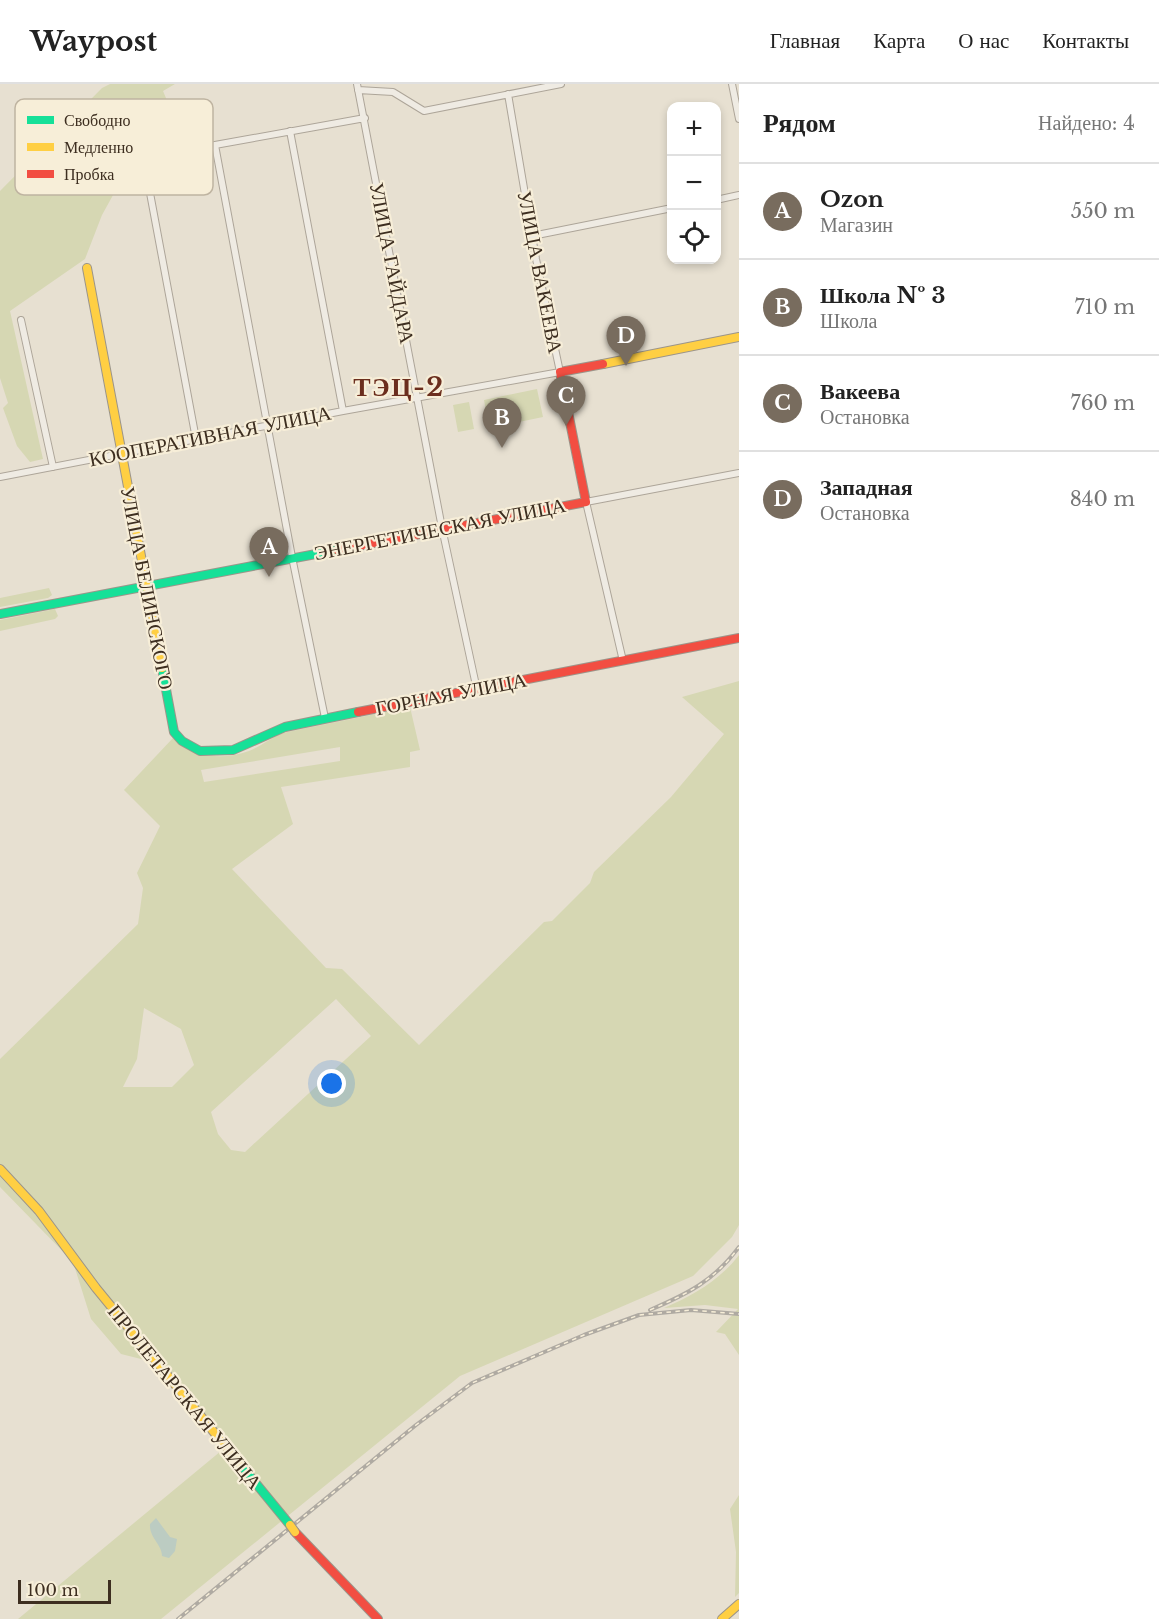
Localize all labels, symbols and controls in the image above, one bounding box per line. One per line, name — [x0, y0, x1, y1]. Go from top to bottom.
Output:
text: Waypost — [30, 24, 157, 59]
text: Главная — [770, 28, 840, 54]
text: Карта — [873, 28, 925, 54]
text: О нас — [958, 28, 1009, 54]
text: Контакты — [1042, 28, 1129, 54]
legend — [15, 99, 213, 195]
map controls — [667, 102, 721, 264]
button: + — [667, 102, 721, 156]
text: Рядом — [763, 107, 836, 139]
text: Свободно — [64, 110, 131, 130]
text: Найдено: 4 — [1038, 111, 1135, 135]
text: Медленно — [64, 137, 133, 157]
button: − — [667, 156, 721, 210]
text: Пробка — [64, 164, 114, 184]
street label: УЛИЦА ГАЙДАРА — [365, 180, 420, 346]
text: Ozon — [820, 186, 884, 213]
street label: УЛИЦА ВАКЕЕВА — [512, 189, 568, 356]
text: A — [774, 199, 791, 223]
text: 550 m — [1071, 199, 1135, 223]
button: locate — [667, 210, 721, 264]
text: Магазин — [820, 213, 893, 237]
text: Школа № 3 — [820, 282, 945, 309]
text: B — [775, 295, 790, 319]
text: 710 m — [1075, 295, 1135, 319]
text: Школа — [820, 309, 877, 333]
pin: D — [606, 316, 646, 366]
district label: ТЭЦ-2 — [353, 371, 445, 403]
pin: C — [546, 376, 586, 426]
text: Вакеева — [820, 378, 900, 405]
text: C — [774, 391, 791, 415]
text: 760 m — [1071, 391, 1135, 415]
pin: B — [482, 398, 522, 448]
street label: КООПЕРАТИВНАЯ УЛИЦА — [87, 401, 334, 471]
text: Остановка — [820, 405, 910, 429]
text: Западная — [820, 474, 913, 501]
street label: УЛИЦА БЕЛИНСКОГО — [116, 484, 178, 692]
text: D — [773, 487, 792, 511]
text: 840 m — [1070, 487, 1135, 511]
street label: ЭНЕРГЕТИЧЕСКАЯ УЛИЦА — [312, 493, 568, 565]
text: Остановка — [820, 501, 910, 525]
pin: A — [250, 528, 288, 577]
street label: ГОРНАЯ УЛИЦА — [373, 667, 529, 720]
your location — [317, 1069, 346, 1098]
street label: ПРОЛЕТАРСКАЯ УЛИЦА — [103, 1300, 267, 1495]
scale bar — [18, 1577, 111, 1604]
text: 100 m — [27, 1580, 79, 1600]

